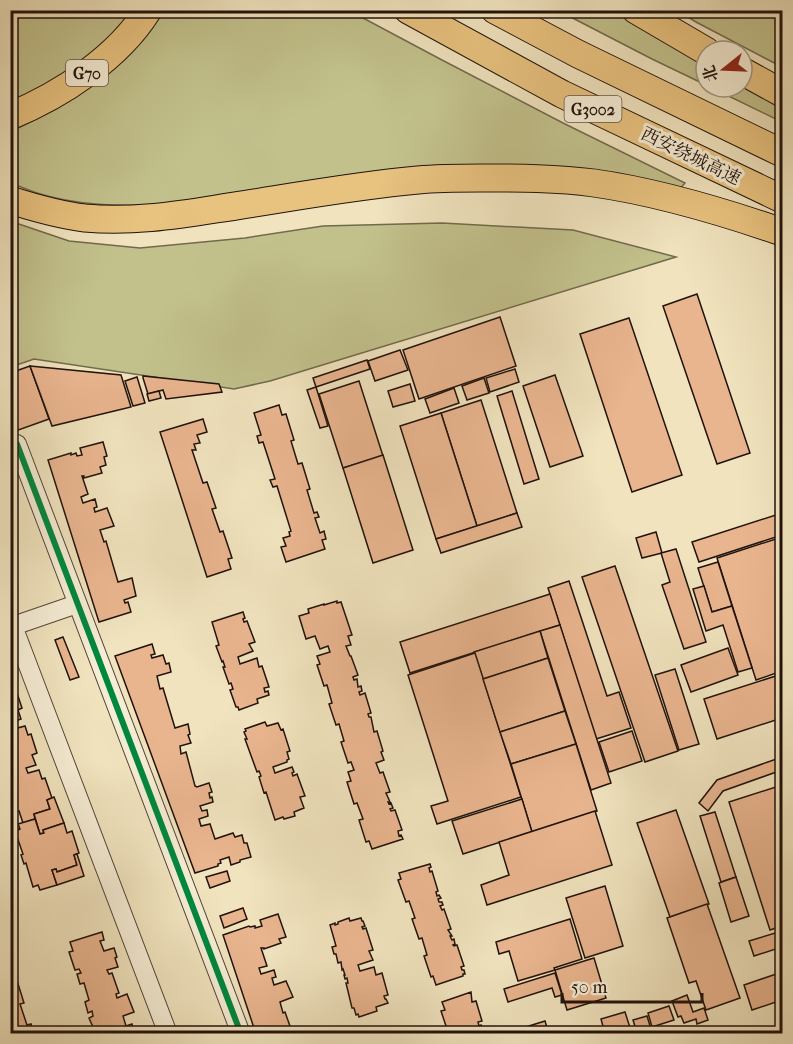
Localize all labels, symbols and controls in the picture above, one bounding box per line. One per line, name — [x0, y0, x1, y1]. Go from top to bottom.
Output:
north arrow — [694, 39, 754, 99]
road number: G70 — [66, 60, 108, 86]
text: 北 — [699, 63, 722, 84]
road number: G3002 — [564, 96, 622, 122]
street label: 西安绕城高速 — [638, 123, 744, 190]
scale bar — [562, 966, 702, 1004]
text: 50 m — [571, 977, 608, 998]

